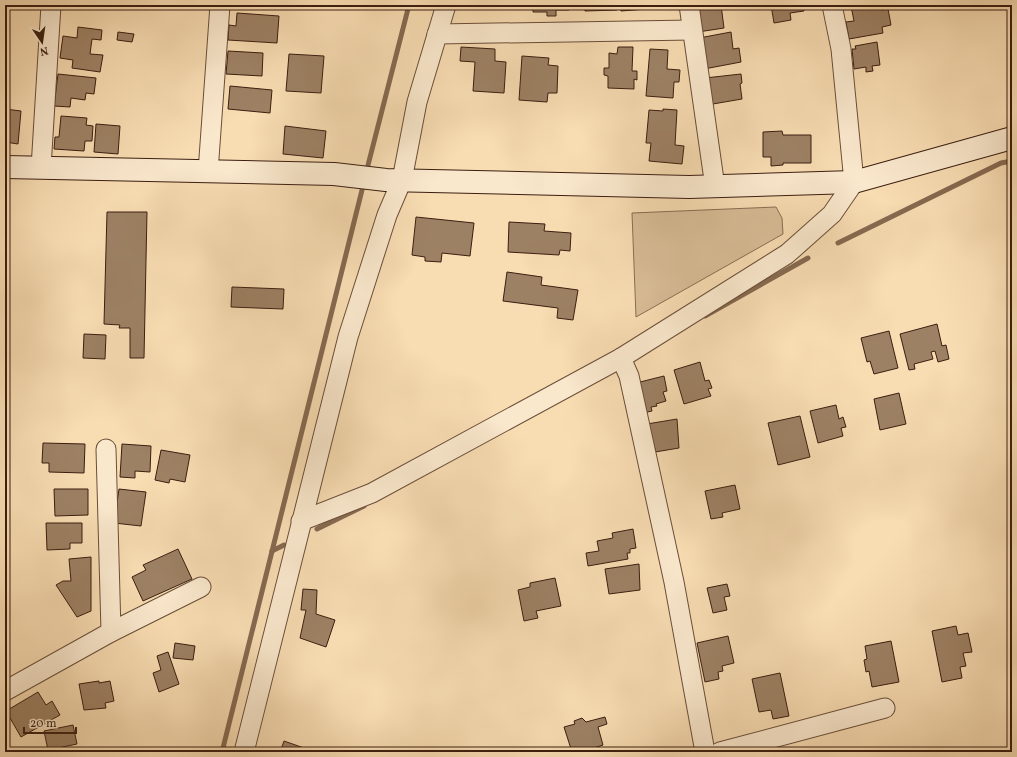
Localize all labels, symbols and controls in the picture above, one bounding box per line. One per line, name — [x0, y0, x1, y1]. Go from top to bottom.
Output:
north arrow — [22, 22, 62, 62]
text: N — [38, 42, 49, 58]
scale bar — [24, 709, 76, 735]
text: 20 m — [30, 716, 57, 732]

